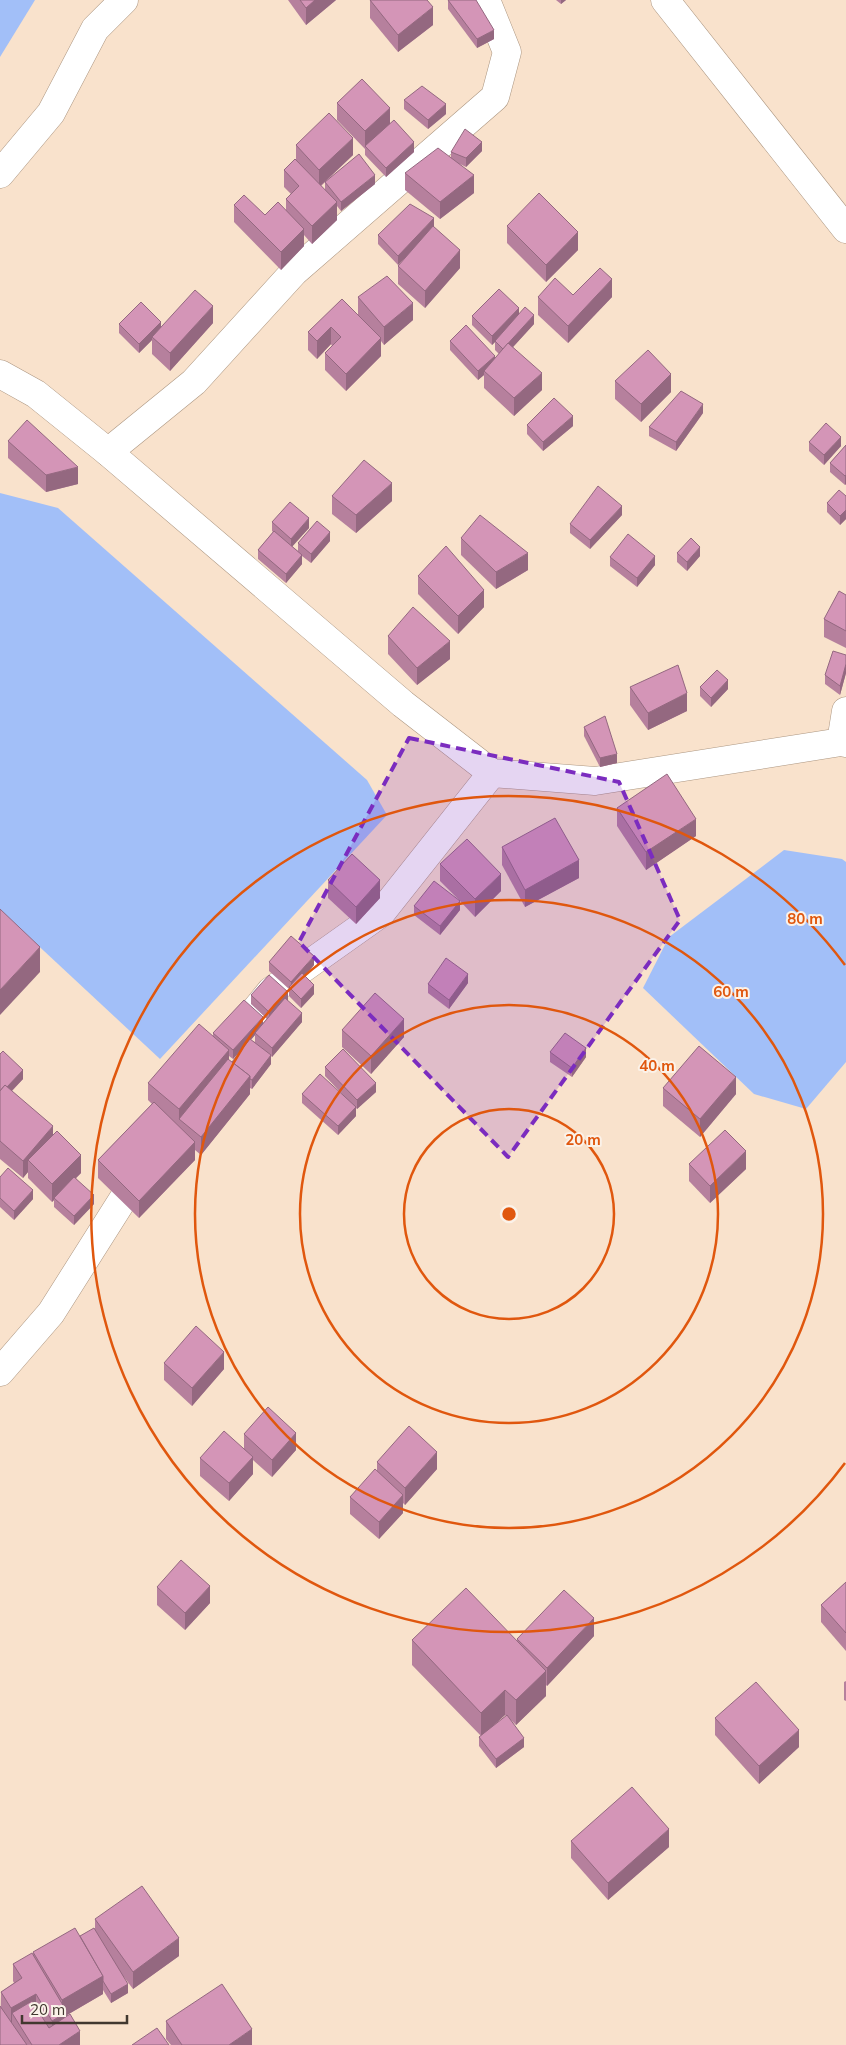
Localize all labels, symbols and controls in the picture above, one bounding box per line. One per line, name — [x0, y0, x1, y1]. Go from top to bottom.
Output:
text: 80 m — [787, 909, 823, 928]
text: 60 m — [713, 982, 749, 1001]
text: 40 m — [639, 1056, 675, 1075]
text: 20 m — [565, 1130, 601, 1149]
centre of rings — [500, 1205, 518, 1223]
scale bar — [22, 1992, 128, 2024]
text: 20 m — [30, 2000, 65, 2019]

